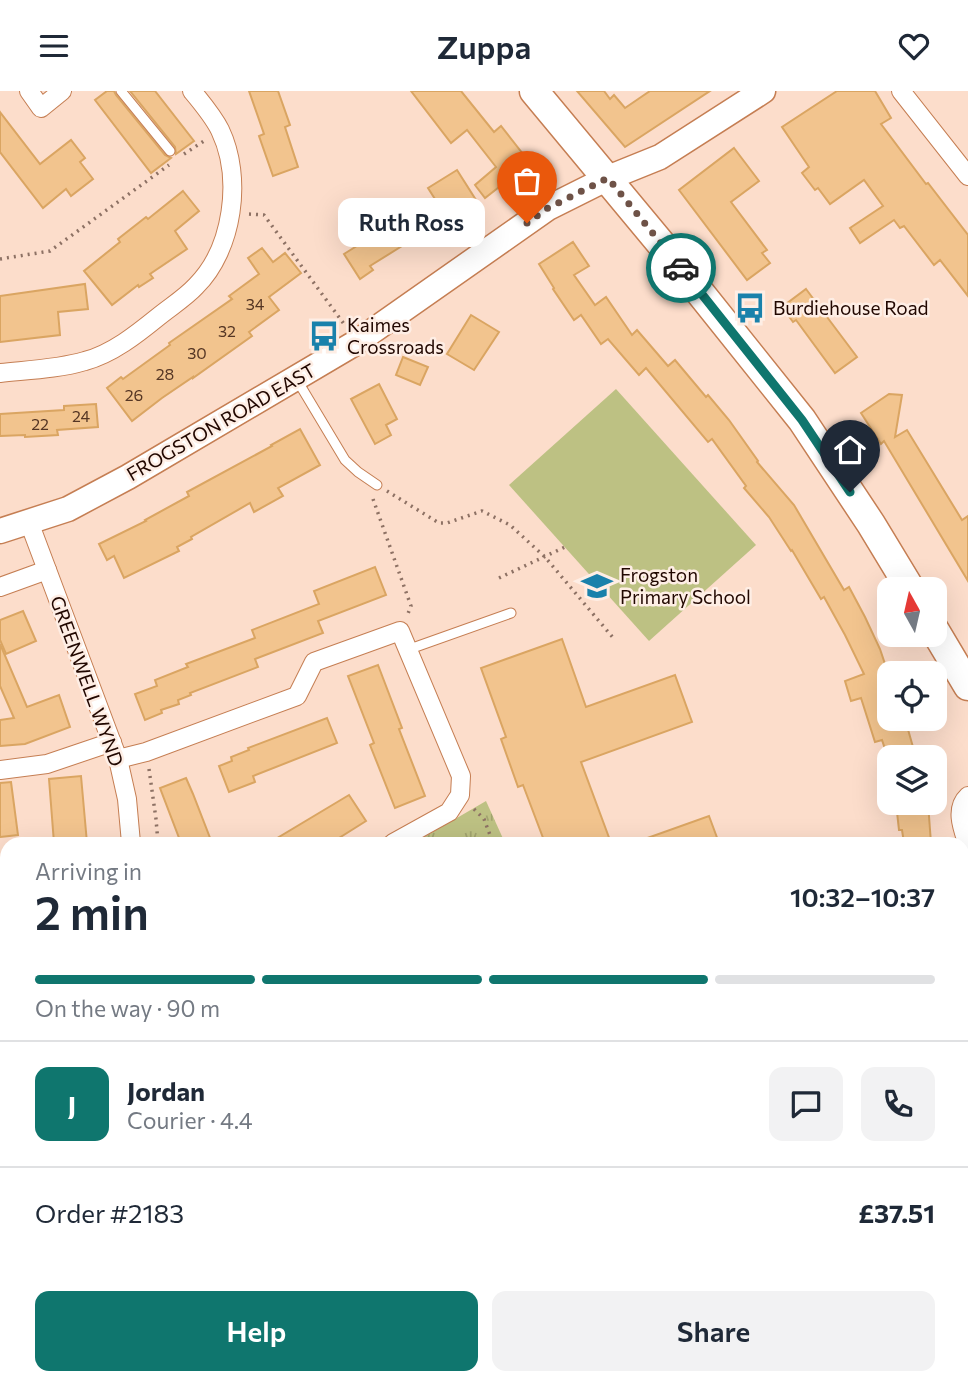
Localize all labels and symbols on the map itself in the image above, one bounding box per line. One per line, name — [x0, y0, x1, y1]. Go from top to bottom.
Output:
pin — [497, 151, 557, 223]
callout: Ruth Ross — [338, 199, 485, 247]
courier — [646, 233, 716, 303]
bus stop icon: Burdiehouse Road — [733, 291, 767, 325]
house number: 34 — [246, 294, 265, 313]
place label: Burdiehouse Road — [773, 296, 929, 319]
place label: Kaimes Crossroads — [347, 313, 444, 358]
bus stop icon: Kaimes Crossroads — [307, 319, 341, 353]
house number: 32 — [218, 321, 236, 340]
house number: 30 — [187, 343, 207, 362]
street label: FROGSTON ROAD EAST — [122, 358, 319, 485]
house number: 28 — [156, 364, 174, 383]
house number: 26 — [125, 385, 143, 404]
house number: 24 — [72, 406, 90, 425]
house number: 22 — [31, 414, 49, 433]
pin — [820, 420, 880, 492]
place label: Frogston Primary School — [620, 563, 751, 608]
school or university icon: Frogston Primary School — [580, 569, 614, 603]
north arrow — [877, 577, 947, 647]
street label: GREENWELL WYND — [46, 592, 129, 769]

